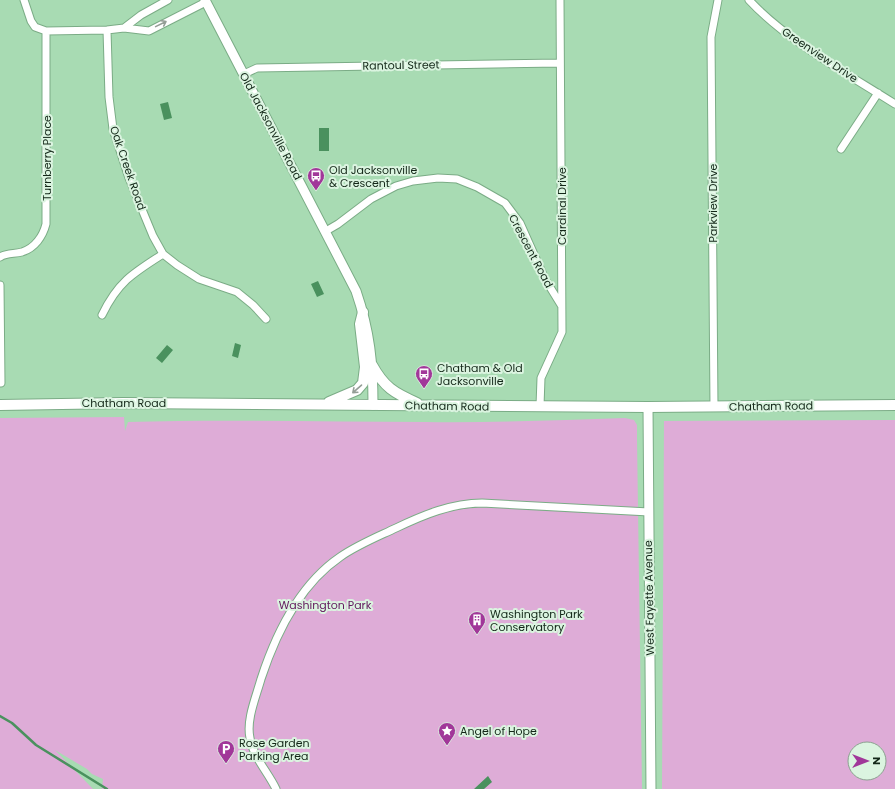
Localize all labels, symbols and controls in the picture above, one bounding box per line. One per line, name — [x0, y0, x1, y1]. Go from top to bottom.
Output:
one-way arrow — [155, 20, 167, 27]
street label: Greenview Drive — [779, 24, 861, 86]
street label: Rantoul Street — [362, 56, 440, 74]
street label: Old Jacksonville Road — [236, 69, 306, 183]
street label: Turnberry Place — [39, 115, 55, 201]
street label: Oak Creek Road — [106, 124, 150, 212]
place label: Old Jacksonville & Crescent — [329, 162, 417, 191]
street label: Parkview Drive — [705, 163, 721, 242]
bus stop icon: Old Jacksonville & Crescent — [306, 166, 326, 191]
street label: Cardinal Drive — [554, 167, 570, 245]
street label: Crescent Road — [505, 211, 557, 291]
place label: Chatham & Old Jacksonville — [437, 360, 523, 389]
bus stop icon: Chatham & Old Jacksonville — [414, 364, 434, 389]
one-way arrow — [351, 384, 362, 393]
street label: Chatham Road — [82, 395, 166, 411]
street label: Chatham Road — [405, 397, 489, 415]
street label: Chatham Road — [729, 397, 813, 415]
street label: West Fayette Avenue — [640, 540, 658, 656]
park label: Washington Park — [279, 597, 372, 613]
place label: Washington Park Conservatory — [490, 606, 583, 635]
building icon: Washington Park Conservatory — [467, 610, 487, 635]
place icon: Angel of Hope — [437, 721, 457, 746]
place label: Angel of Hope — [460, 723, 537, 739]
place label: Rose Garden Parking Area — [239, 735, 310, 764]
parking icon: Rose Garden Parking Area — [216, 739, 236, 764]
north arrow — [847, 741, 887, 781]
text: N — [869, 757, 885, 765]

